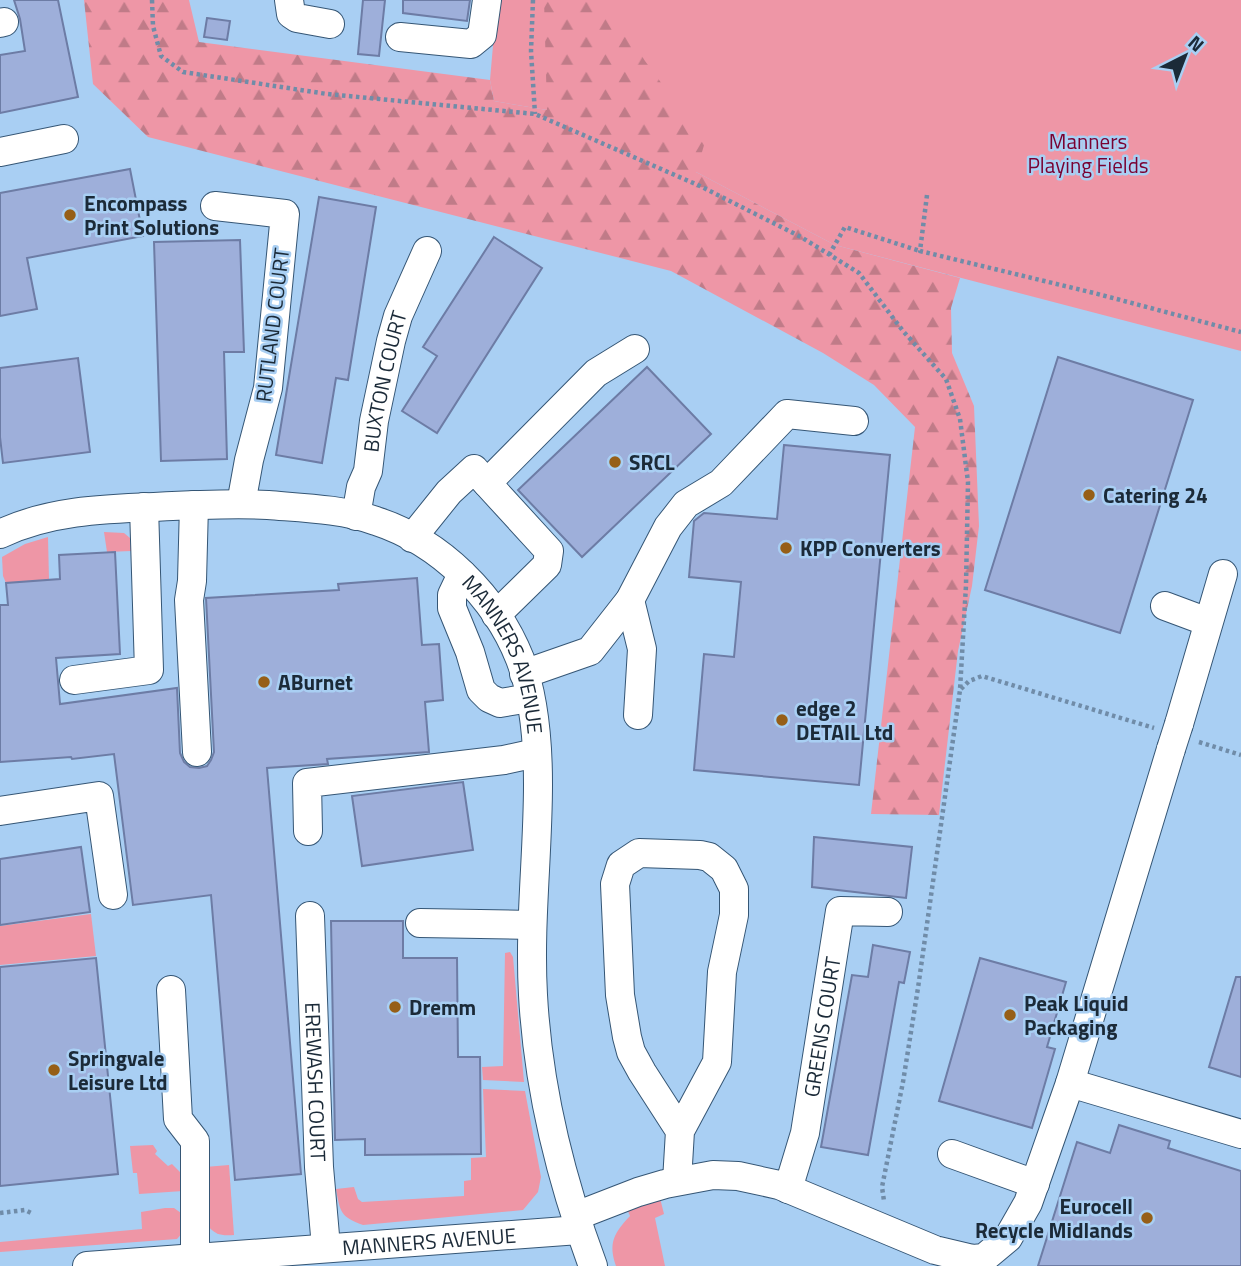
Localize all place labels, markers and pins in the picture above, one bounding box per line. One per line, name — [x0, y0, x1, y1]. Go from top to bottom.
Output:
place label: Encompass Print Solutions — [84, 187, 219, 243]
marker: Encompass Print Solutions — [62, 207, 78, 223]
place label: SRCL — [629, 446, 675, 478]
marker: SRCL — [607, 454, 623, 470]
place label: Catering 24 — [1103, 479, 1208, 511]
marker: Catering 24 — [1081, 487, 1097, 503]
place label: KPP Converters — [800, 532, 941, 564]
marker: KPP Converters — [778, 540, 794, 556]
place label: ABurnet — [278, 666, 353, 698]
marker: ABurnet — [256, 674, 272, 690]
place label: edge 2 DETAIL Ltd — [796, 692, 893, 748]
marker: edge 2 DETAIL Ltd — [774, 712, 790, 728]
place label: Peak Liquid Packaging — [1024, 987, 1129, 1043]
place label: Dremm — [409, 991, 476, 1023]
marker: Dremm — [387, 999, 403, 1015]
marker: Peak Liquid Packaging — [1002, 1007, 1018, 1023]
place label: Springvale Leisure Ltd — [68, 1042, 168, 1098]
marker: Springvale Leisure Ltd — [46, 1062, 62, 1078]
place label: Eurocell Recycle Midlands — [975, 1190, 1133, 1246]
marker: Eurocell Recycle Midlands — [1139, 1210, 1155, 1226]

